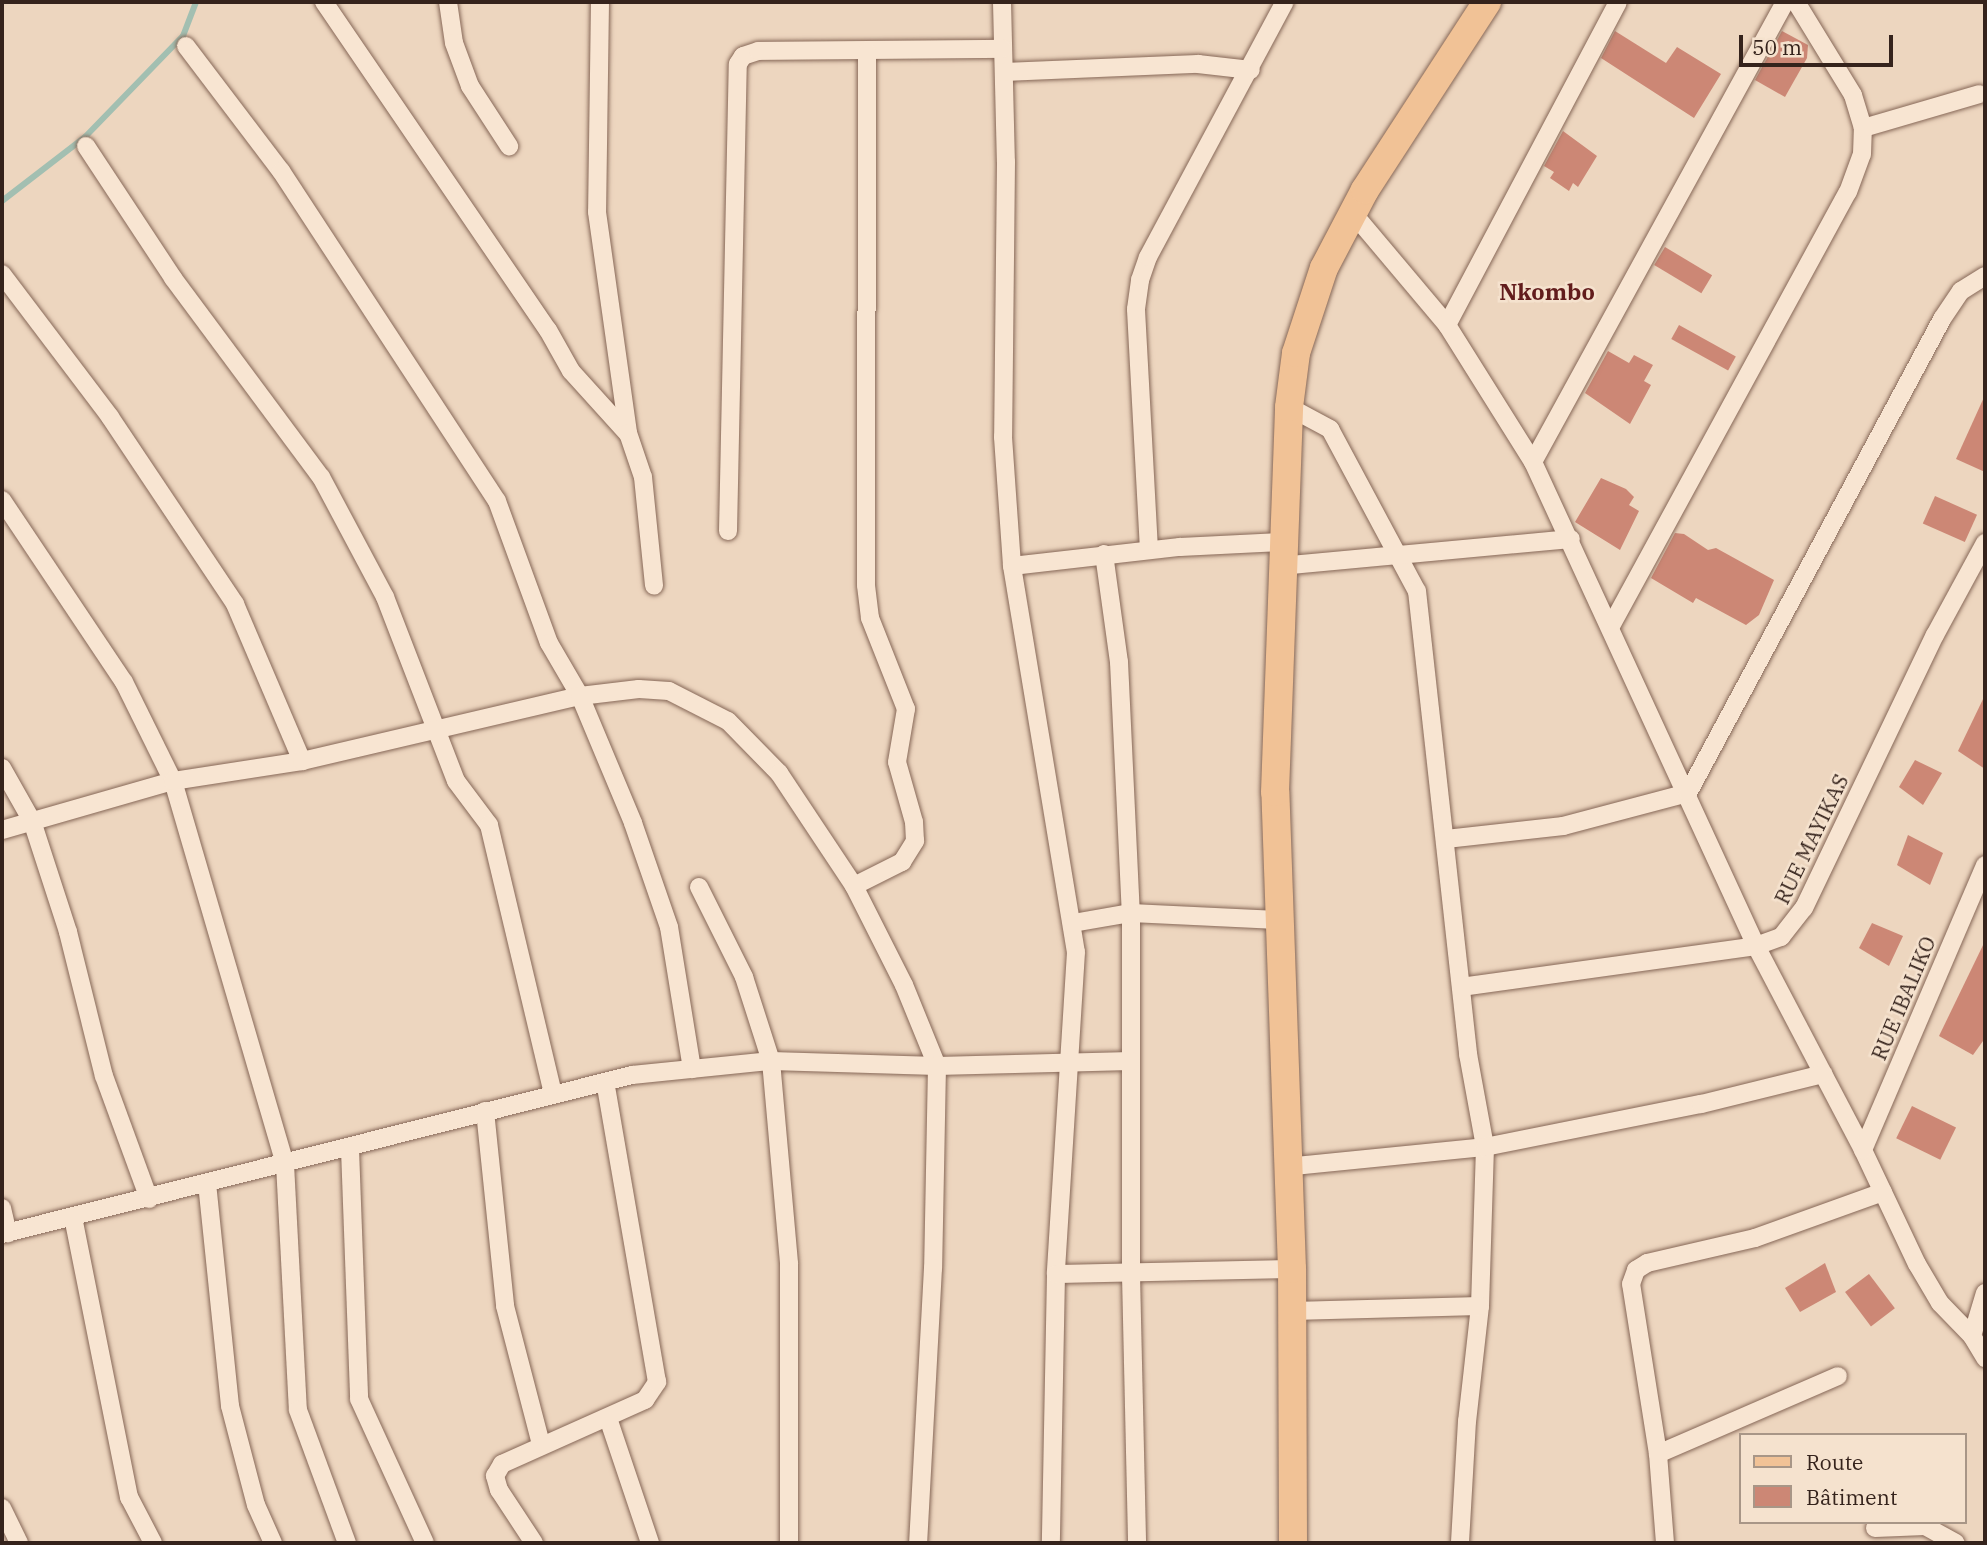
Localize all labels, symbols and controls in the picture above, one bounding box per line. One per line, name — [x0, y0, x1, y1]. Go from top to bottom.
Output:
scale bar — [1742, 21, 1896, 65]
text: 50 m — [1752, 33, 1802, 61]
district label: Nkombo — [1499, 277, 1595, 305]
street label: RUE MAYIKAS — [1769, 770, 1853, 908]
street label: RUE IBALIKO — [1866, 932, 1940, 1064]
legend — [1738, 1433, 1966, 1524]
text: Route — [1806, 1448, 1863, 1476]
text: Bâtiment — [1806, 1483, 1897, 1511]

